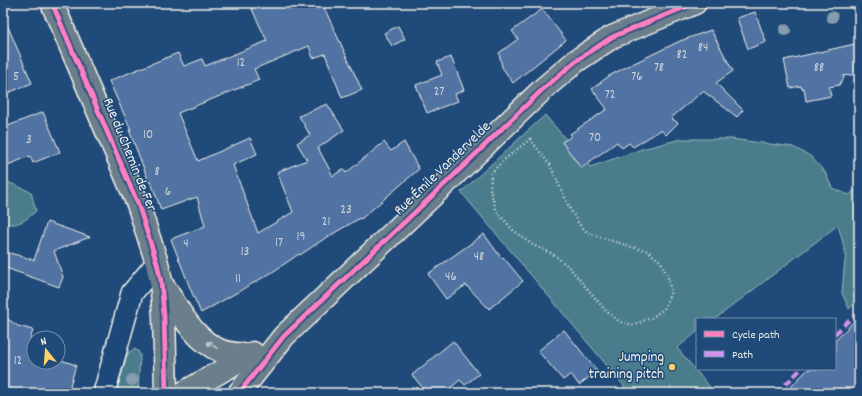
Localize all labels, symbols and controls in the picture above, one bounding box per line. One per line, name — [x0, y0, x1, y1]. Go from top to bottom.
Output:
house number: 84 — [698, 39, 708, 58]
house number: 82 — [677, 46, 687, 65]
house number: 12 — [237, 54, 245, 73]
house number: 78 — [654, 59, 664, 78]
house number: 88 — [814, 59, 824, 78]
house number: 5 — [13, 68, 19, 87]
house number: 76 — [631, 68, 643, 87]
house number: 27 — [434, 83, 444, 102]
house number: 72 — [605, 86, 615, 105]
street label: Rue du Chemin de Fer — [96, 95, 162, 216]
street label: Rue Émile Vandervelde — [389, 116, 497, 221]
house number: 10 — [143, 126, 153, 145]
house number: 70 — [589, 129, 601, 148]
house number: 3 — [26, 131, 32, 150]
house number: 8 — [154, 163, 160, 182]
house number: 6 — [165, 183, 171, 202]
house number: 23 — [340, 201, 352, 220]
house number: 21 — [322, 213, 330, 232]
house number: 19 — [297, 228, 305, 247]
house number: 17 — [275, 234, 283, 253]
house number: 4 — [183, 235, 189, 254]
house number: 13 — [241, 243, 249, 262]
house number: 48 — [474, 248, 484, 267]
house number: 46 — [445, 268, 457, 287]
house number: 11 — [235, 270, 241, 289]
legend — [696, 318, 836, 370]
text: Cycle path — [732, 327, 780, 344]
north arrow — [26, 330, 66, 370]
text: N — [39, 334, 49, 351]
one-way arrow — [206, 341, 218, 349]
place label: Jumping training pitch — [588, 347, 664, 386]
text: Path — [732, 347, 753, 364]
house number: 12 — [14, 352, 22, 371]
marker: Jumping training pitch — [667, 362, 677, 372]

